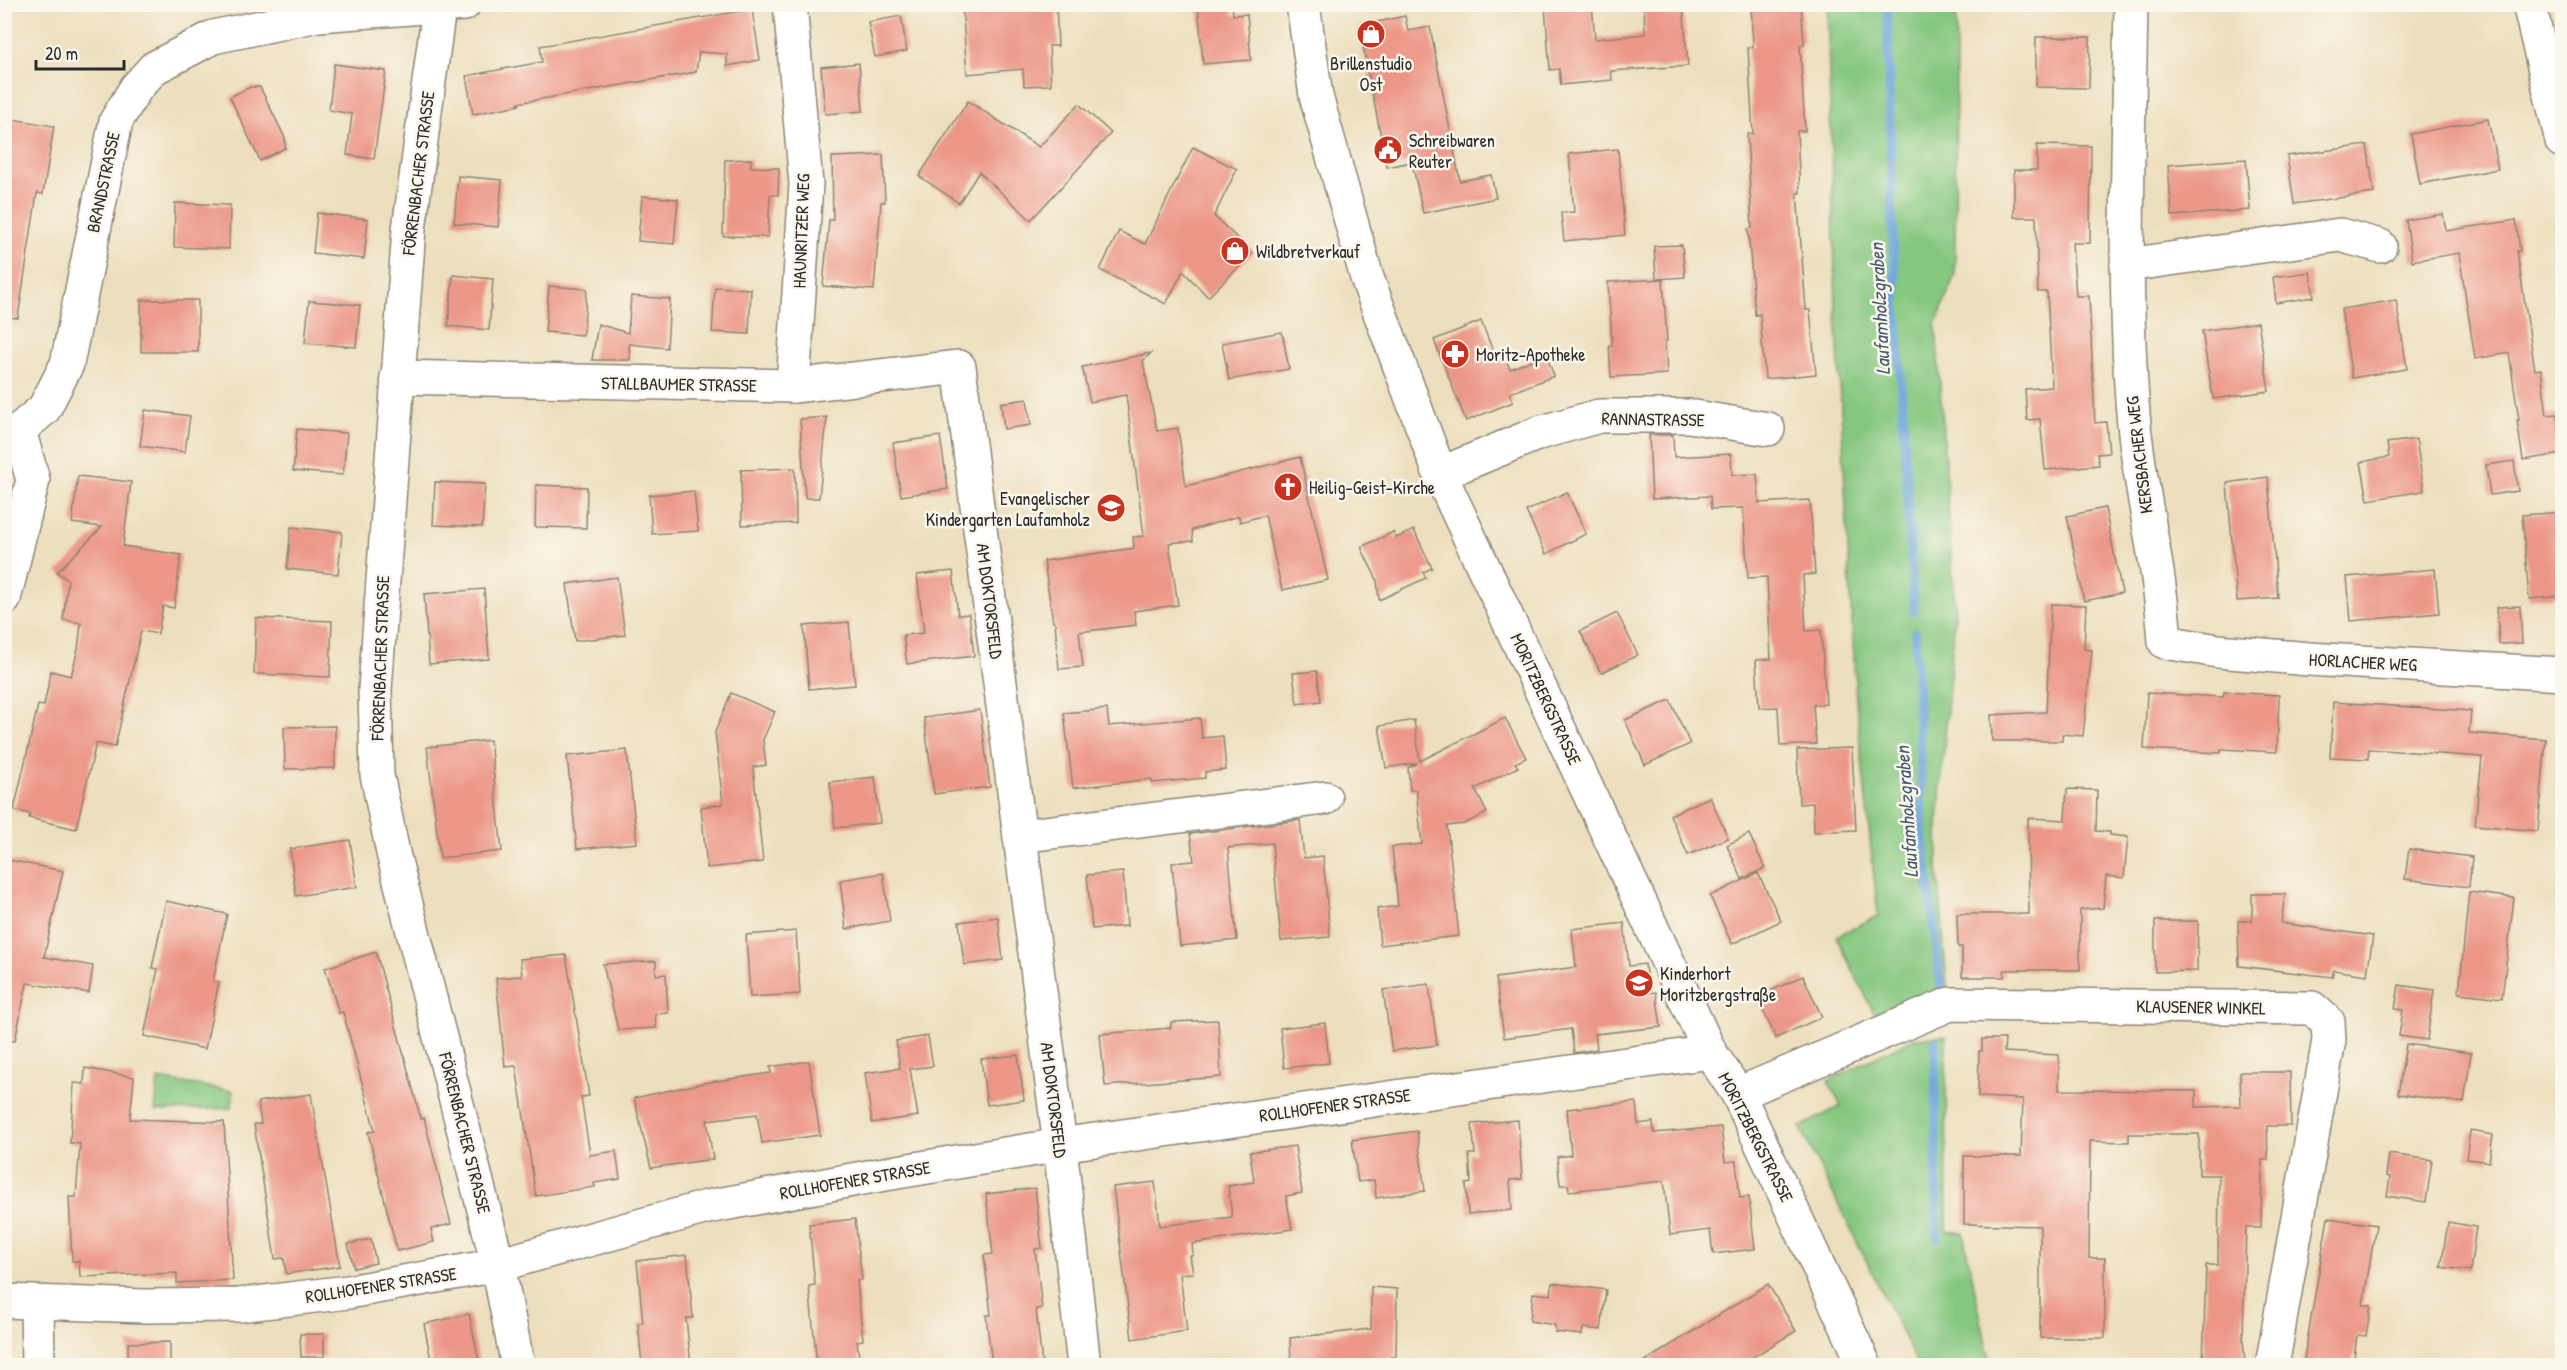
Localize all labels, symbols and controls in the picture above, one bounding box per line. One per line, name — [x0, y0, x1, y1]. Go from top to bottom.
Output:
shop icon: Brillenstudio Ost — [1355, 18, 1387, 50]
scale bar — [36, 33, 124, 71]
text: 20 m — [45, 41, 78, 66]
place label: Brillenstudio Ost — [1330, 51, 1412, 97]
street label: FÖRRENBACHER STRASSE — [395, 89, 440, 258]
place label: Schreibwaren Reuter — [1409, 128, 1495, 174]
street label: BRANDSTRASSE — [80, 129, 126, 235]
public building icon: Schreibwaren Reuter — [1372, 134, 1404, 166]
street label: HAUNRITZER WEG — [787, 173, 816, 289]
shop icon: Wildbretverkauf — [1219, 235, 1251, 267]
place label: Wildbretverkauf — [1256, 239, 1361, 264]
water label: Laufamholzgraben — [1862, 240, 1897, 376]
pharmacy icon: Moritz-Apotheke — [1439, 338, 1471, 370]
place label: Moritz-Apotheke — [1476, 342, 1585, 367]
street label: STALLBAUMER STRASSE — [601, 370, 757, 398]
street label: KERSBACHER WEG — [2119, 395, 2159, 515]
street label: RANNASTRASSE — [1601, 406, 1705, 432]
church icon: Heilig-Geist-Kirche — [1272, 471, 1304, 503]
place label: Heilig-Geist-Kirche — [1309, 475, 1435, 500]
place label: Evangelischer Kindergarten Laufamholz — [926, 486, 1090, 532]
school or university icon: Evangelischer Kindergarten Laufamholz — [1095, 492, 1127, 524]
street label: AM DOKTORSFELD — [970, 542, 1010, 661]
street label: FÖRRENBACHER STRASSE — [365, 575, 395, 742]
street label: MORITZBERGSTRASSE — [1505, 629, 1587, 769]
street label: HORLACHER WEG — [2308, 647, 2418, 677]
water label: Laufamholzgraben — [1888, 743, 1925, 879]
place label: Kinderhort Moritzbergstraße — [1660, 961, 1776, 1007]
school or university icon: Kinderhort Moritzbergstraße — [1623, 967, 1655, 999]
street label: KLAUSENER WINKEL — [2136, 993, 2266, 1021]
street label: AM DOKTORSFELD — [1034, 1041, 1074, 1160]
street label: FÖRRENBACHER STRASSE — [433, 1049, 497, 1216]
street label: MORITZBERGSTRASSE — [1712, 1068, 1800, 1206]
street label: ROLLHOFENER STRASSE — [1258, 1082, 1412, 1128]
street label: ROLLHOFENER STRASSE — [778, 1154, 932, 1206]
street label: ROLLHOFENER STRASSE — [304, 1261, 458, 1309]

